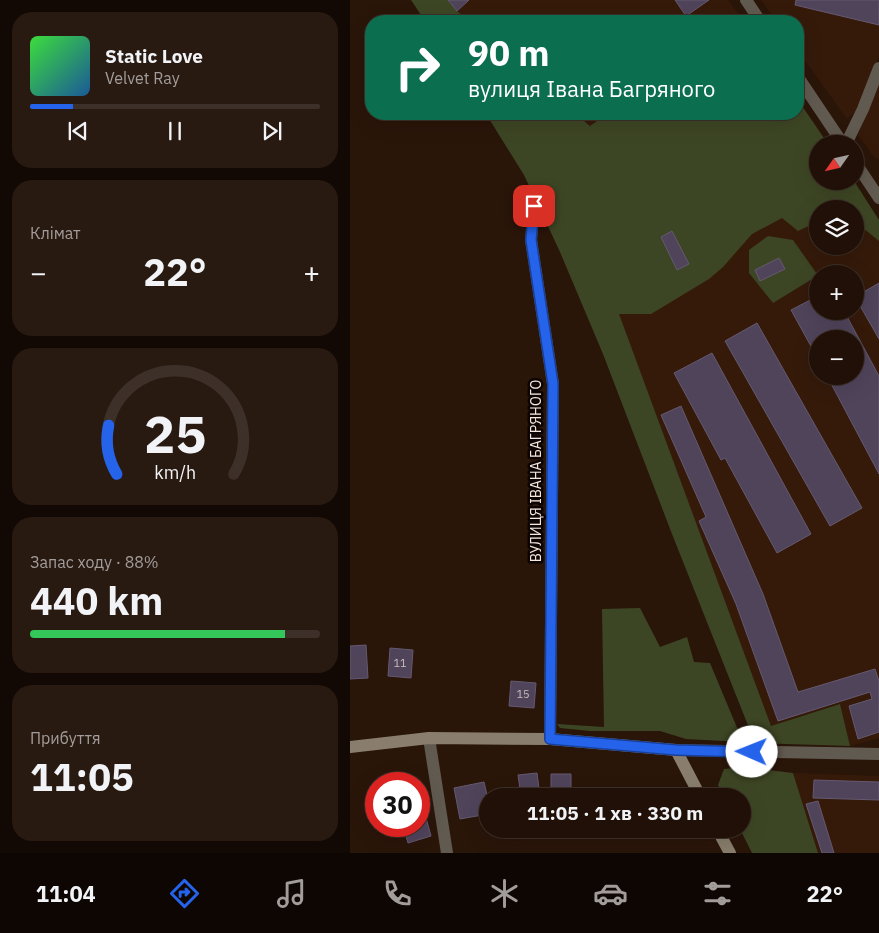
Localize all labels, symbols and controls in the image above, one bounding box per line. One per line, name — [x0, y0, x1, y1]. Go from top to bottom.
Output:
text: 90 m — [468, 30, 550, 76]
icon: right — [385, 35, 450, 100]
text: Static Love — [105, 44, 203, 68]
text: Velvet Ray — [105, 68, 180, 88]
text: вулиця Івана Багряного — [468, 74, 715, 103]
icon: previous — [64, 117, 92, 145]
icon: pause — [161, 117, 189, 145]
icon: next — [258, 117, 286, 145]
north arrow — [809, 135, 864, 190]
map controls — [809, 135, 864, 385]
pin — [513, 185, 555, 227]
icon: arrive — [520, 192, 548, 220]
button: layers — [809, 200, 864, 255]
text: Клімат — [30, 223, 81, 243]
text: 22° — [143, 247, 207, 296]
text: − — [30, 254, 47, 291]
text: + — [303, 254, 320, 291]
button: + — [809, 265, 864, 320]
button: − — [809, 330, 864, 385]
street label: ВУЛИЦЯ ІВАНА БАГРЯНОГО — [527, 380, 545, 562]
text: 25 — [144, 400, 206, 467]
text: km/h — [154, 461, 196, 484]
text: Запас ходу · 88% — [30, 552, 159, 572]
text: 440 km — [30, 576, 163, 625]
house number: 11 — [393, 656, 407, 670]
house number: 15 — [516, 687, 530, 701]
position arrow — [725, 725, 777, 777]
text: Прибуття — [30, 728, 101, 748]
text: 11:05 — [30, 752, 134, 801]
speed limit sign: 30 — [365, 772, 430, 837]
text: 11:05 · 1 хв · 330 m — [527, 801, 703, 825]
icon: directions — [167, 876, 202, 911]
icon: music — [274, 876, 309, 911]
icon: phone — [380, 876, 415, 911]
icon: climate — [487, 876, 522, 911]
icon: car — [593, 876, 628, 911]
icon: filters — [700, 876, 735, 911]
text: 11:04 — [36, 879, 96, 908]
text: 22° — [806, 879, 843, 908]

